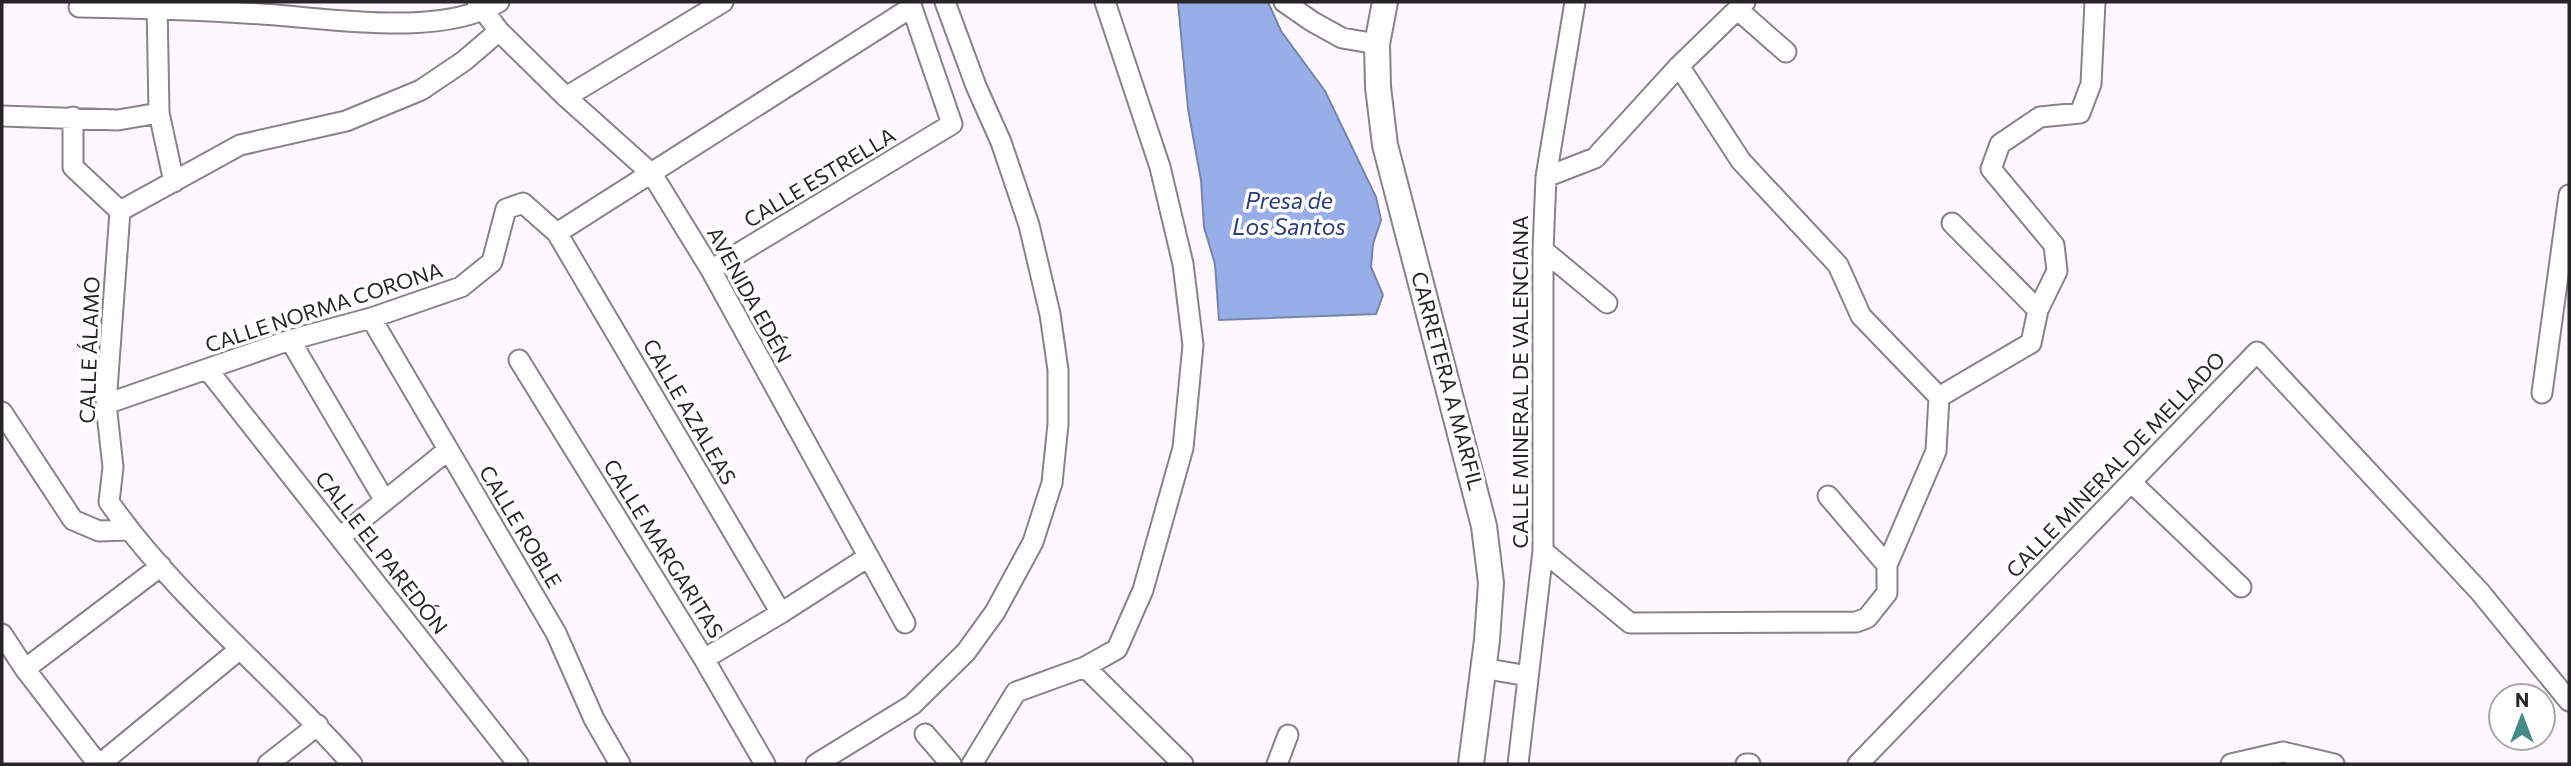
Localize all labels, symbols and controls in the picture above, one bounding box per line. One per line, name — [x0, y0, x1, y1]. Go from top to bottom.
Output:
street label: CALLE ESTRELLA — [739, 122, 900, 232]
water label: Presa de Los Santos — [1232, 186, 1346, 240]
street label: CALLE MINERAL DE VALENCIANA — [1507, 215, 1532, 549]
street label: AVENIDA EDÉN — [703, 222, 798, 366]
street label: CALLE NORMA CORONA — [202, 256, 445, 357]
street label: CARRETERA A MARFIL — [1407, 269, 1490, 493]
street label: CALLE ÁLAMO — [73, 276, 104, 424]
street label: CALLE AZALEAS — [639, 334, 742, 488]
street label: CALLE MINERAL DE MELLADO — [2000, 346, 2229, 582]
street label: CALLE MARGARITAS — [599, 454, 729, 642]
street label: CALLE ROBLE — [475, 460, 568, 592]
street label: CALLE EL PAREDÓN — [311, 466, 453, 638]
north arrow — [2487, 682, 2557, 752]
text: N — [2515, 688, 2529, 711]

